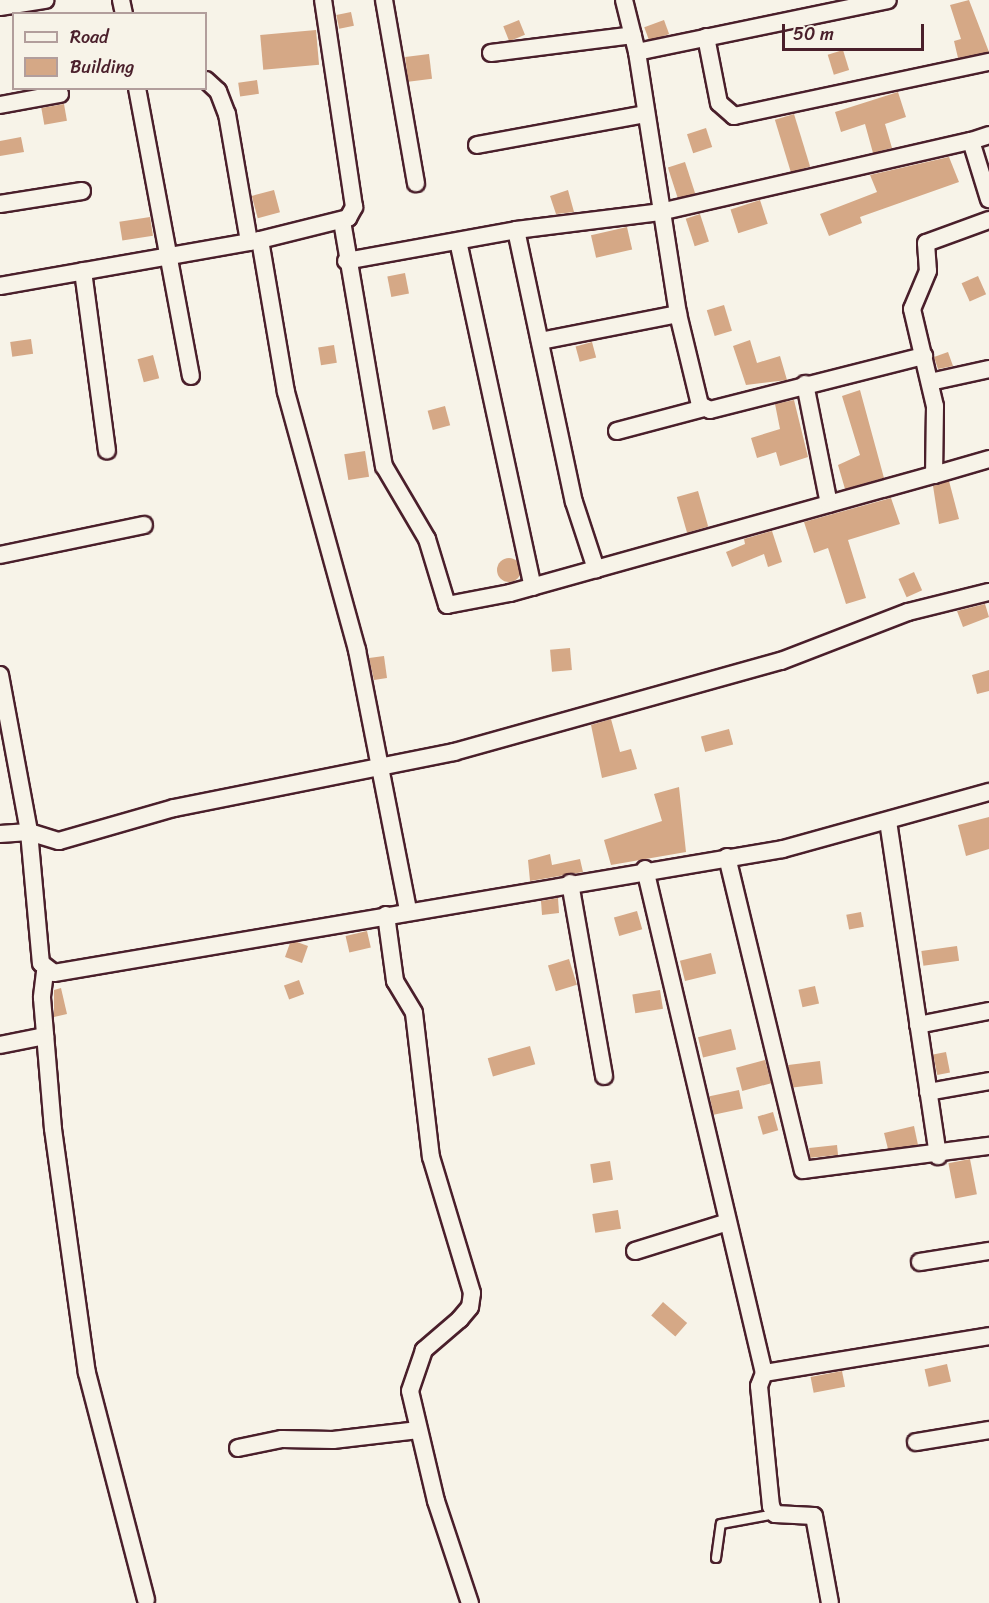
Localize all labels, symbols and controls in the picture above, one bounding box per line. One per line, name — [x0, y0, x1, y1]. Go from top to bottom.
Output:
legend — [12, 12, 207, 90]
scale bar — [785, 12, 928, 50]
text: 50 m — [793, 18, 834, 50]
text: Road — [70, 21, 109, 53]
text: Building — [70, 51, 134, 83]

